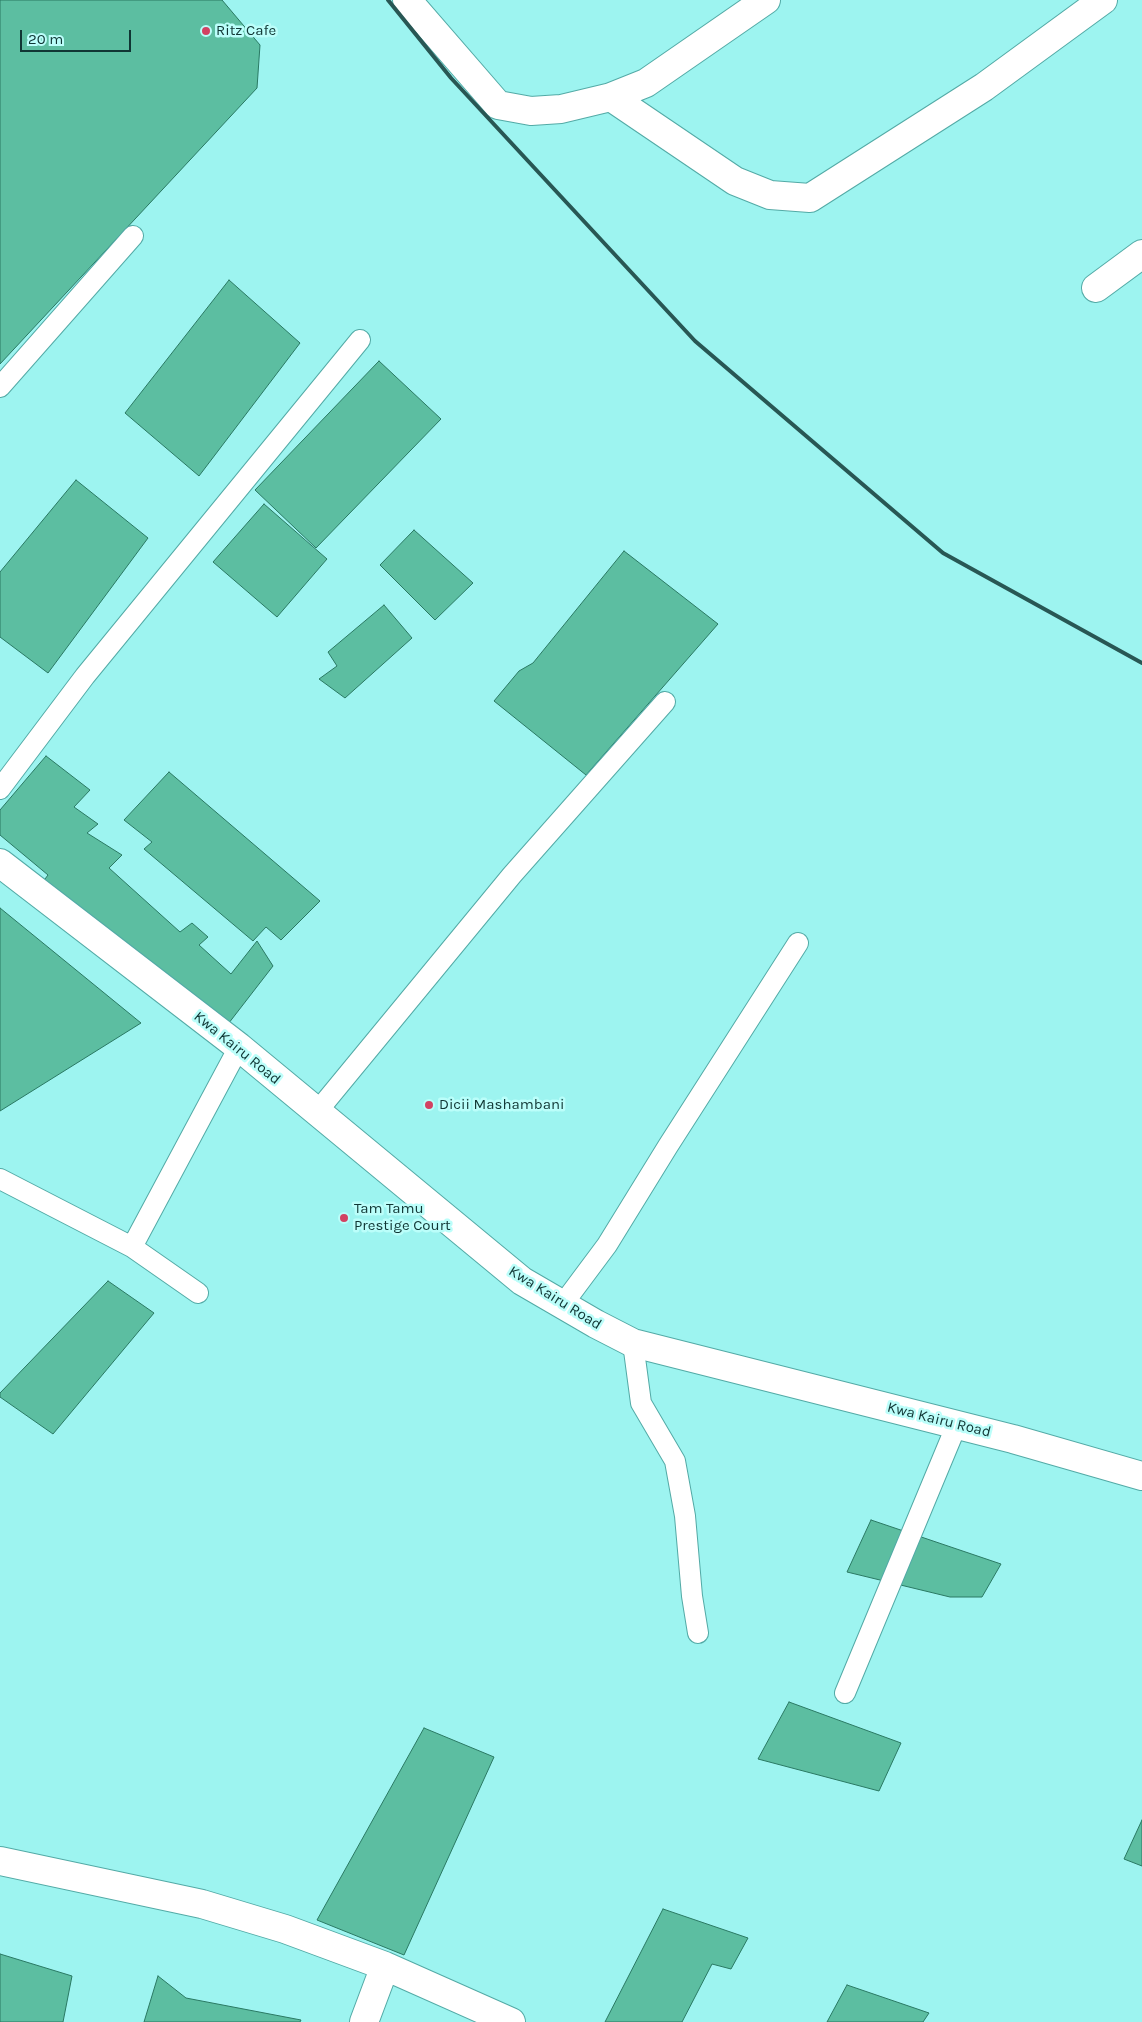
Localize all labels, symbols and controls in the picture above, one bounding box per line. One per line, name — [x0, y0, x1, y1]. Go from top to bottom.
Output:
scale bar — [22, 20, 134, 52]
place label: Ritz Cafe — [216, 22, 276, 40]
marker: Ritz Cafe — [200, 25, 212, 37]
text: 20 m — [28, 30, 63, 48]
street label: Kwa Kairu Road — [190, 1008, 284, 1088]
place label: Dicii Mashambani — [439, 1096, 564, 1114]
marker: Dicii Mashambani — [423, 1099, 435, 1111]
place label: Tam Tamu Prestige Court — [354, 1200, 451, 1235]
marker: Tam Tamu Prestige Court — [338, 1212, 350, 1224]
street label: Kwa Kairu Road — [505, 1262, 605, 1334]
street label: Kwa Kairu Road — [885, 1398, 993, 1442]

